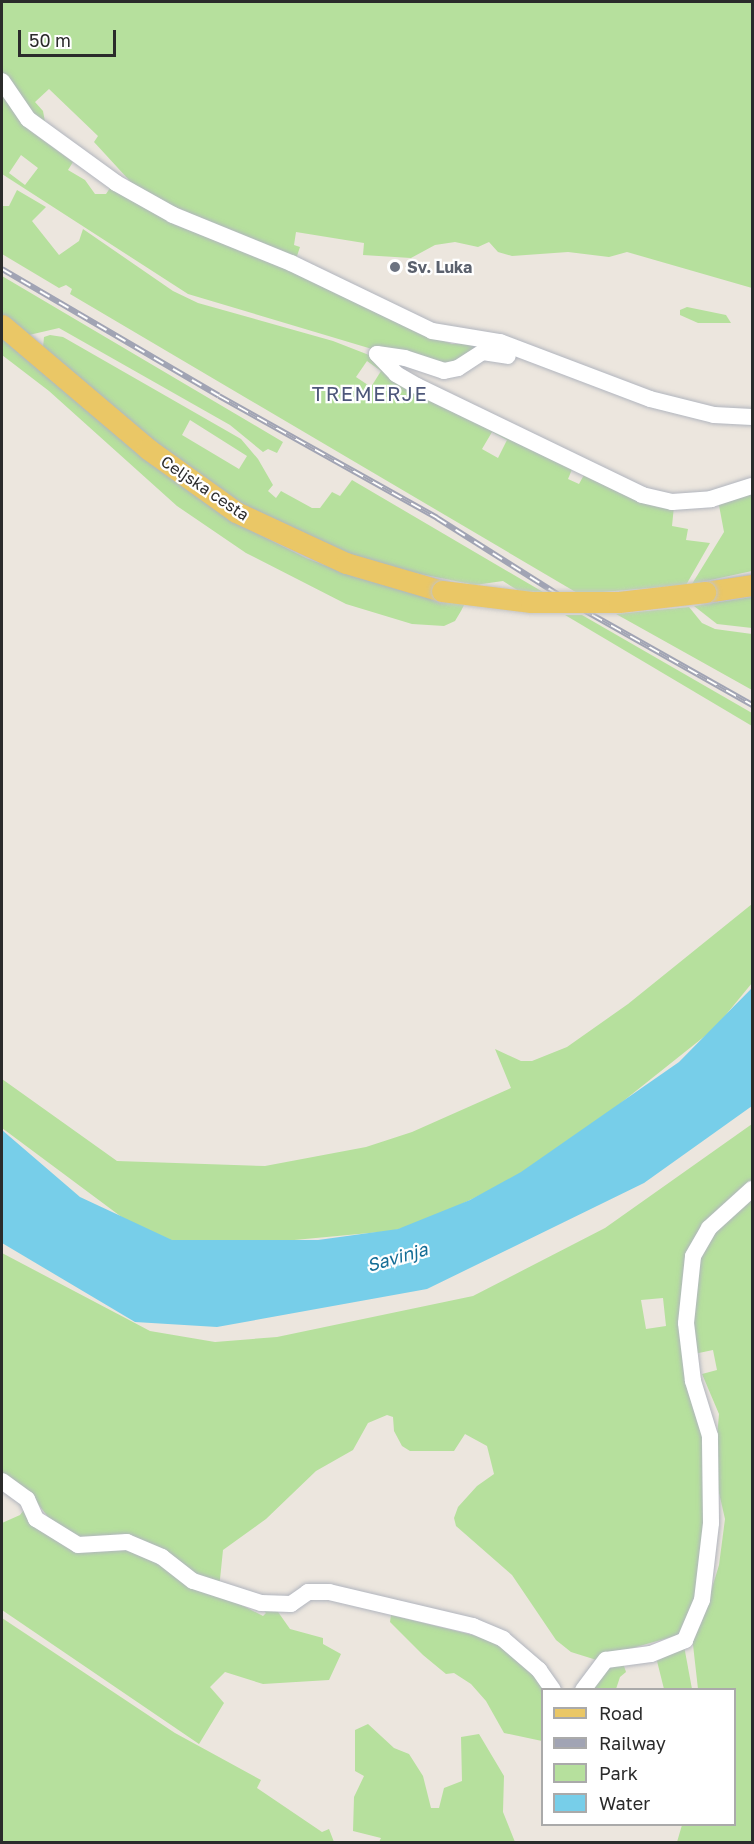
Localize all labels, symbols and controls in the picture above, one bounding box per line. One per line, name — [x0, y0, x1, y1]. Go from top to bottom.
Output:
scale bar — [21, 18, 118, 56]
text: 50 m — [29, 29, 71, 51]
place label: Sv. Luka — [407, 257, 472, 277]
marker: Sv. Luka — [388, 260, 402, 274]
district label: TREMERJE — [312, 381, 428, 405]
street label: Celjska cesta — [157, 452, 253, 524]
water label: Savinja — [364, 1238, 430, 1276]
legend — [541, 1688, 736, 1826]
text: Road — [599, 1702, 643, 1724]
text: Railway — [599, 1732, 666, 1754]
text: Park — [599, 1762, 638, 1784]
text: Water — [599, 1792, 650, 1814]

